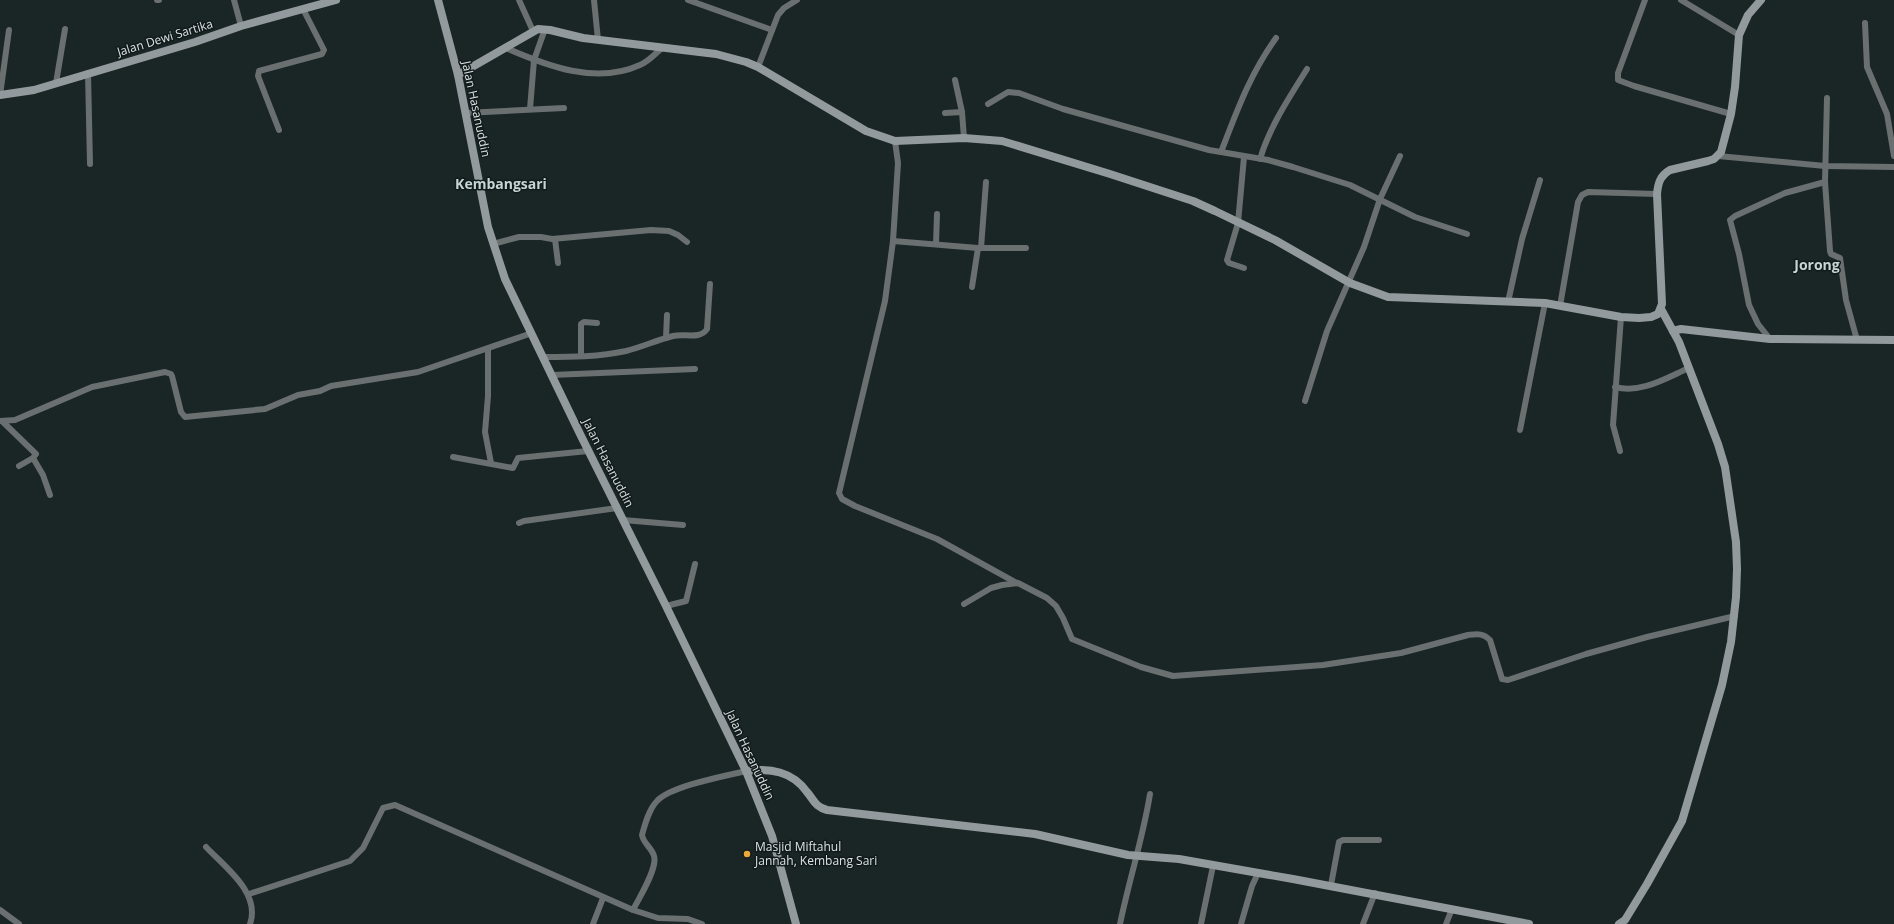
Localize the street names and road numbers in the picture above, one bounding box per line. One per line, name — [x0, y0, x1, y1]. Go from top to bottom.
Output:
street label: Jalan Dewi Sartika — [114, 15, 215, 60]
street label: Jalan Hasanuddin — [458, 58, 495, 158]
street label: Jalan Hasanuddin — [578, 414, 638, 510]
street label: Jalan Hasanuddin — [722, 706, 779, 803]

